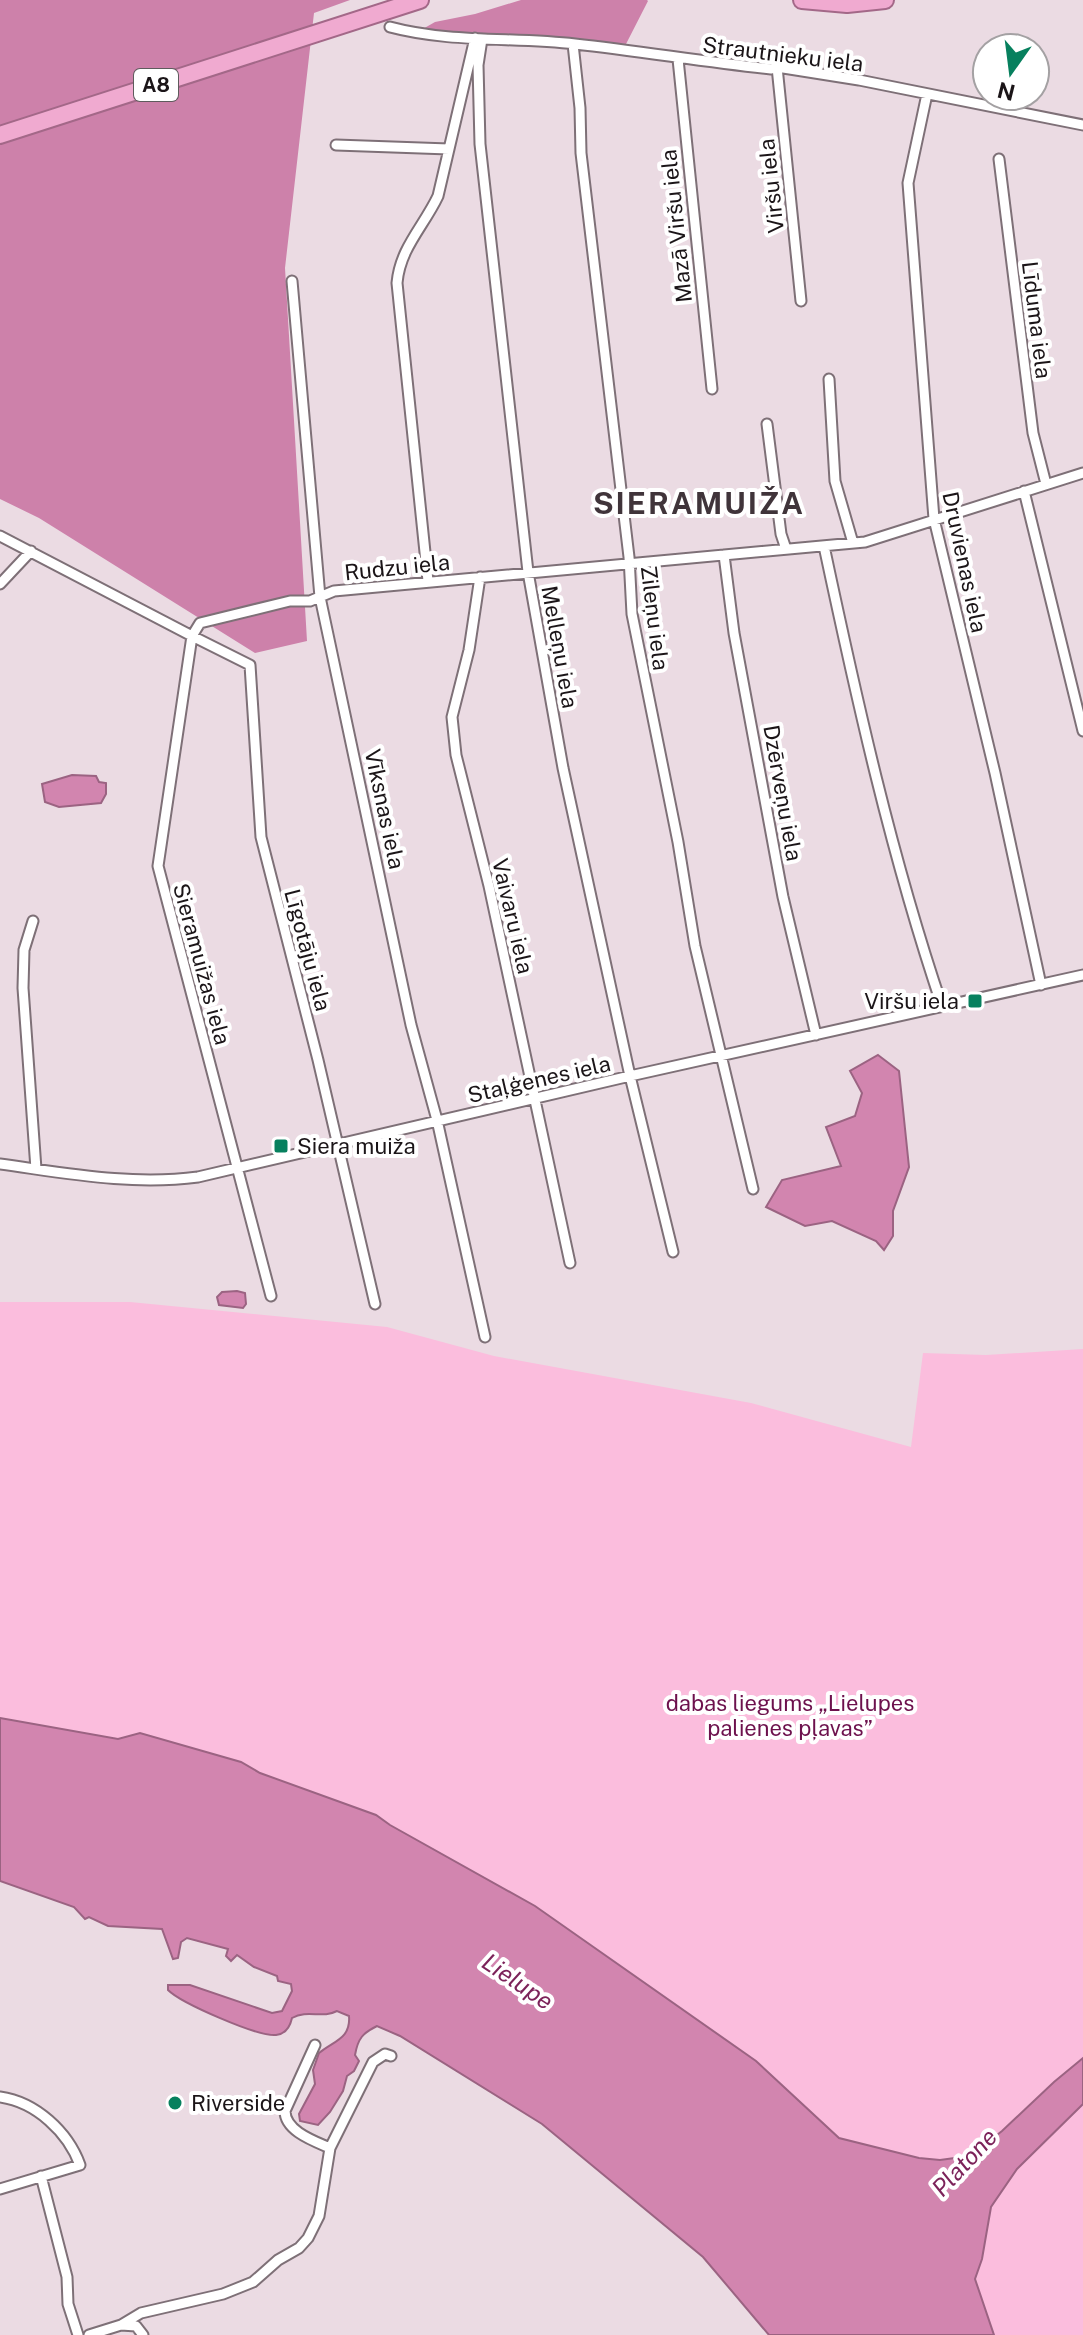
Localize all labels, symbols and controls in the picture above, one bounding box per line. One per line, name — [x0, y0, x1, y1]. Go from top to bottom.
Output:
street label: Strautnieku iela — [701, 31, 865, 77]
north arrow — [971, 32, 1051, 112]
road number: A8 — [134, 69, 178, 101]
text: N — [995, 77, 1018, 106]
street label: Viršu iela — [753, 138, 789, 234]
street label: Mazā Viršu iela — [655, 148, 697, 304]
street label: Līduma iela — [1017, 260, 1057, 380]
district label: SIERAMUIŽA — [593, 485, 805, 521]
street label: Druvienas iela — [937, 489, 993, 635]
street label: Rudzu iela — [343, 549, 451, 585]
street label: Zileņu iela — [636, 564, 674, 672]
street label: Melleņu iela — [536, 584, 584, 710]
street label: Dzērveņu iela — [758, 723, 808, 863]
street label: Vīksnas iela — [360, 747, 410, 871]
street label: Vaivaru iela — [487, 856, 539, 976]
street label: Sieramuižas iela — [168, 880, 236, 1048]
street label: Līgotāju iela — [279, 886, 337, 1014]
place label: Viršu iela — [864, 988, 959, 1014]
marker: Viršu iela — [966, 992, 984, 1010]
street label: Staļģenes iela — [465, 1050, 613, 1108]
place label: Siera muiža — [297, 1133, 416, 1159]
marker: Siera muiža — [272, 1137, 290, 1155]
park label: dabas liegums „Lielupes palienes pļavas” — [666, 1690, 914, 1741]
water label: Lielupe — [477, 1947, 559, 2015]
place label: Riverside — [191, 2090, 285, 2116]
marker: Riverside — [166, 2094, 184, 2112]
water label: Platone — [926, 2122, 1002, 2202]

